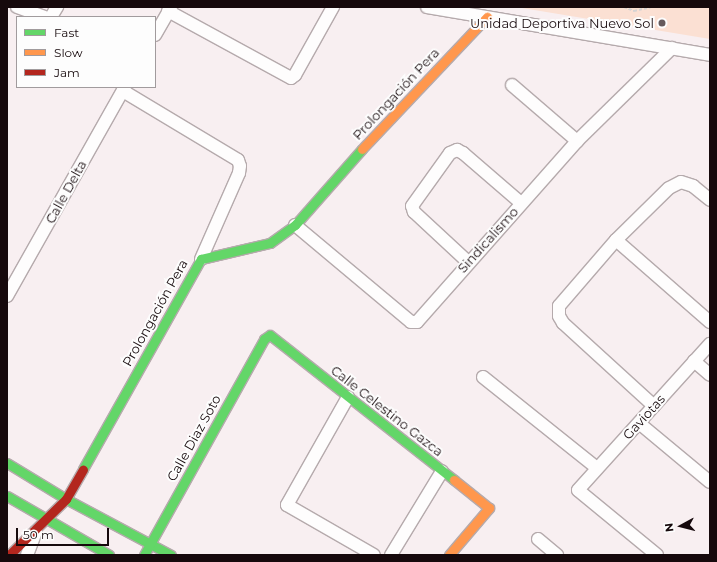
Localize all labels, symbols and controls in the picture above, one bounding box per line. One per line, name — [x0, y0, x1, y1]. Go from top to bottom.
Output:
place label: Unidad Deportiva Nuevo Sol — [470, 15, 654, 31]
legend — [16, 16, 156, 88]
marker: Unidad Deportiva Nuevo Sol — [657, 18, 667, 28]
text: Fast — [54, 25, 79, 40]
text: Slow — [54, 45, 83, 60]
street label: Prolongación Pera — [349, 45, 443, 143]
text: Jam — [54, 65, 80, 80]
street label: Calle Delta — [42, 158, 90, 226]
street label: Sindicalismo — [454, 204, 522, 276]
street label: Prolongación Pera — [119, 257, 191, 369]
street label: Calle Celestino Gazca — [328, 362, 446, 460]
street label: Gaviotas — [620, 391, 668, 443]
street label: Calle Diaz Soto — [164, 392, 224, 484]
north arrow — [661, 506, 701, 546]
scale bar — [18, 520, 111, 546]
text: N — [662, 522, 677, 533]
text: 50 m — [23, 527, 54, 542]

